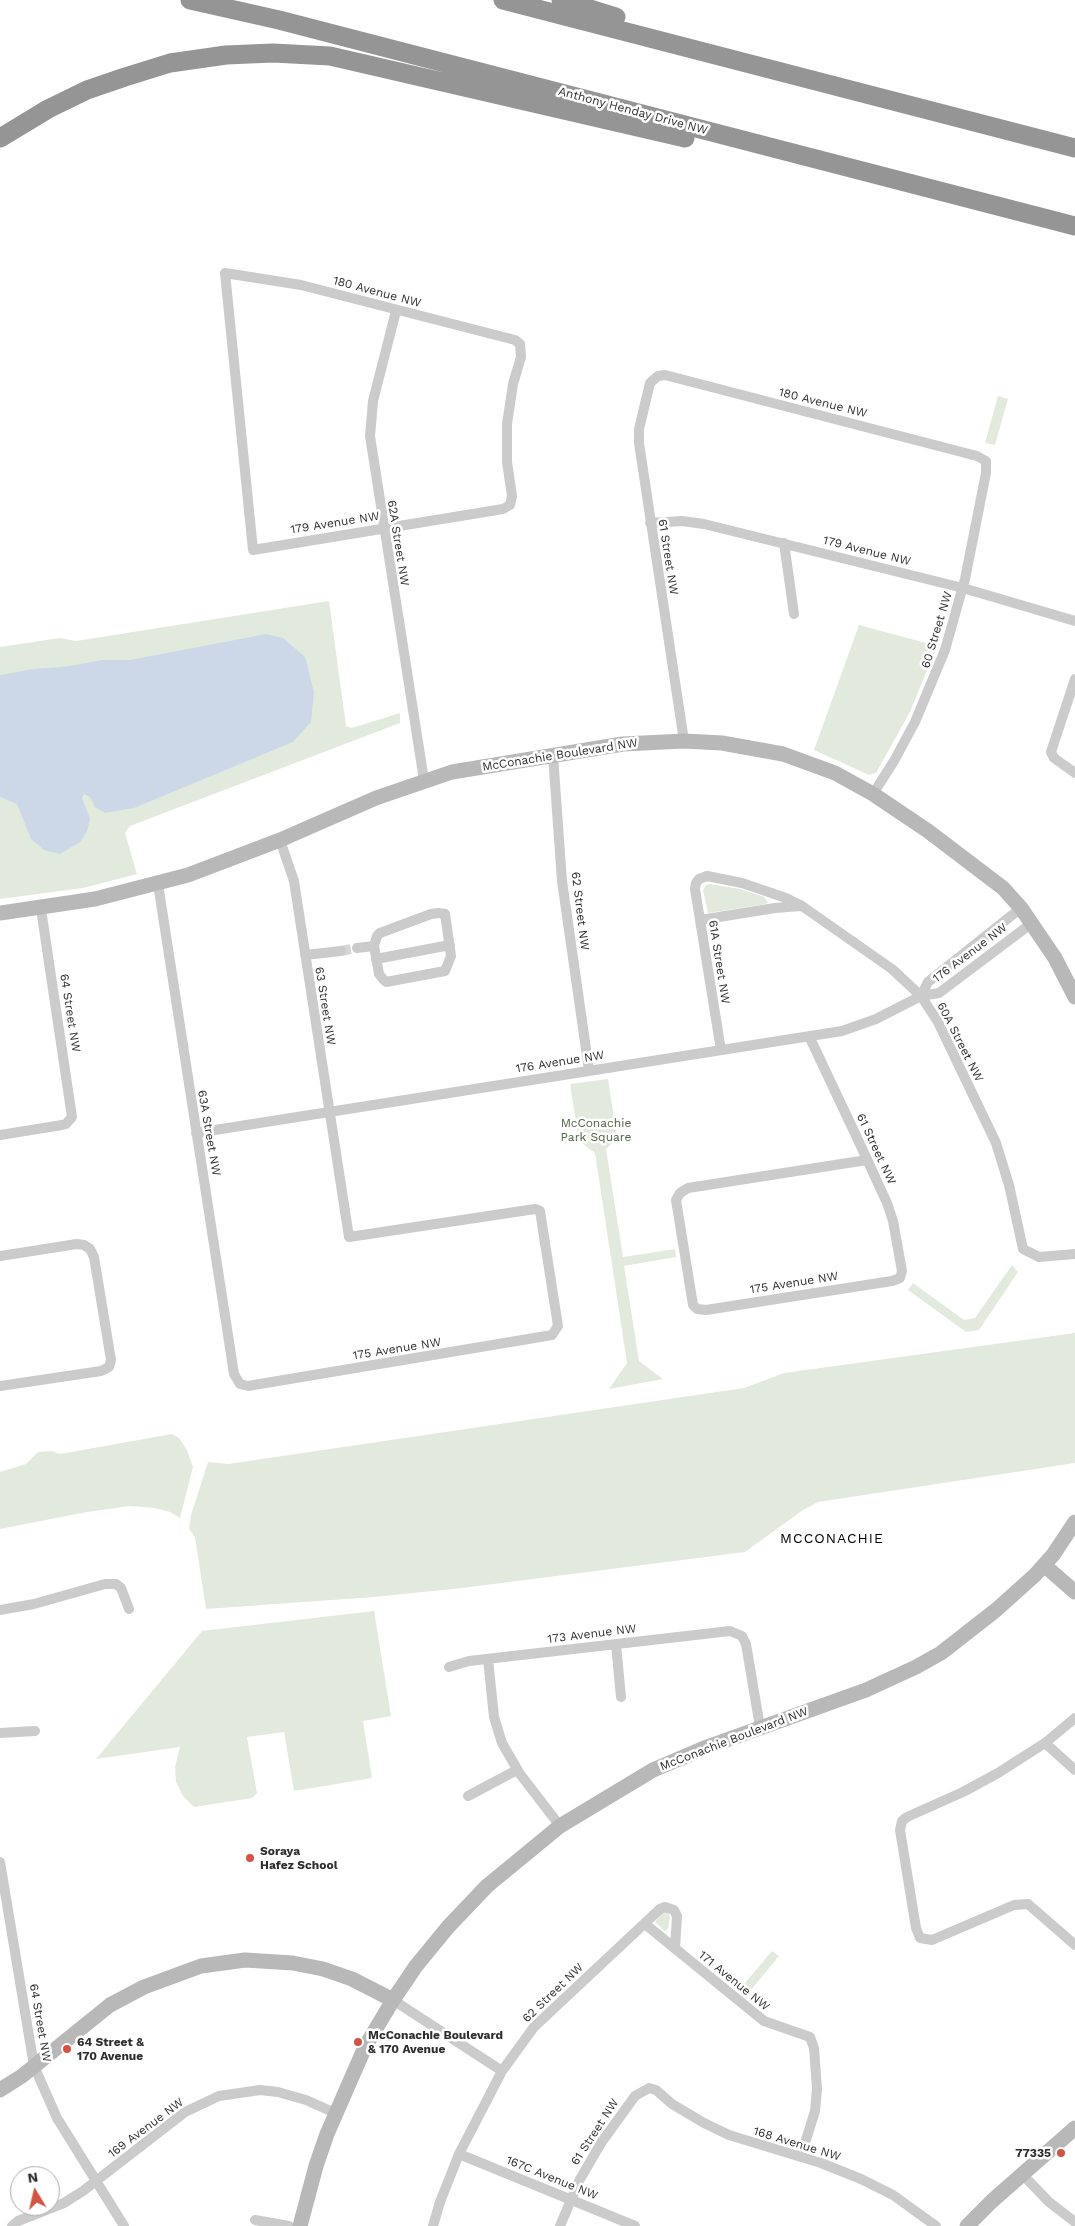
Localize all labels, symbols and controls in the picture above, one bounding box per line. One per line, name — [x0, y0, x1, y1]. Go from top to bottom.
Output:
street label: Anthony Henday Drive NW — [557, 84, 709, 138]
street label: 180 Avenue NW — [331, 273, 423, 311]
street label: 180 Avenue NW — [777, 385, 869, 421]
street label: 62A Street NW — [384, 499, 412, 587]
street label: 179 Avenue NW — [290, 509, 380, 537]
street label: 61 Street NW — [655, 518, 681, 596]
street label: 179 Avenue NW — [822, 533, 912, 569]
street label: 60 Street NW — [919, 590, 955, 670]
street label: McConachie Boulevard NW — [481, 736, 639, 774]
street label: 62 Street NW — [568, 871, 592, 951]
street label: 61A Street NW — [705, 919, 733, 1005]
street label: 176 Avenue NW — [930, 920, 1010, 986]
street label: 63 Street NW — [312, 966, 338, 1046]
street label: 64 Street NW — [57, 973, 83, 1053]
street label: 60A Street NW — [934, 1000, 986, 1084]
street label: 176 Avenue NW — [515, 1048, 605, 1076]
street label: 63A Street NW — [194, 1089, 224, 1177]
street label: 61 Street NW — [853, 1111, 899, 1187]
park label: McConachie Park Square — [561, 1116, 631, 1144]
street label: 175 Avenue NW — [749, 1269, 839, 1297]
street label: 175 Avenue NW — [352, 1335, 442, 1363]
district label: MCCONACHIE — [779, 1531, 885, 1547]
street label: 173 Avenue NW — [547, 1621, 637, 1647]
street label: McConachie Boulevard NW — [658, 1704, 810, 1774]
place label: Soraya Hafez School — [260, 1844, 338, 1872]
marker: Soraya Hafez School — [244, 1852, 256, 1864]
street label: 171 Avenue NW — [696, 1948, 772, 2014]
street label: 62 Street NW — [520, 1960, 586, 2026]
street label: 64 Street NW — [26, 1983, 54, 2063]
place label: McConachie Boulevard & 170 Avenue — [368, 2028, 503, 2056]
place label: 64 Street & 170 Avenue — [77, 2035, 144, 2063]
marker: McConachie Boulevard & 170 Avenue — [352, 2036, 364, 2048]
marker: 64 Street & 170 Avenue — [61, 2043, 73, 2055]
street label: 169 Avenue NW — [106, 2095, 186, 2161]
street label: 61 Street NW — [568, 2096, 622, 2168]
street label: 168 Avenue NW — [752, 2124, 842, 2164]
place label: 77335 — [1015, 2146, 1051, 2160]
marker: 77335 — [1055, 2147, 1067, 2159]
street label: 167C Avenue NW — [504, 2153, 600, 2203]
north arrow — [10, 2166, 60, 2216]
text: N — [26, 2168, 39, 2186]

